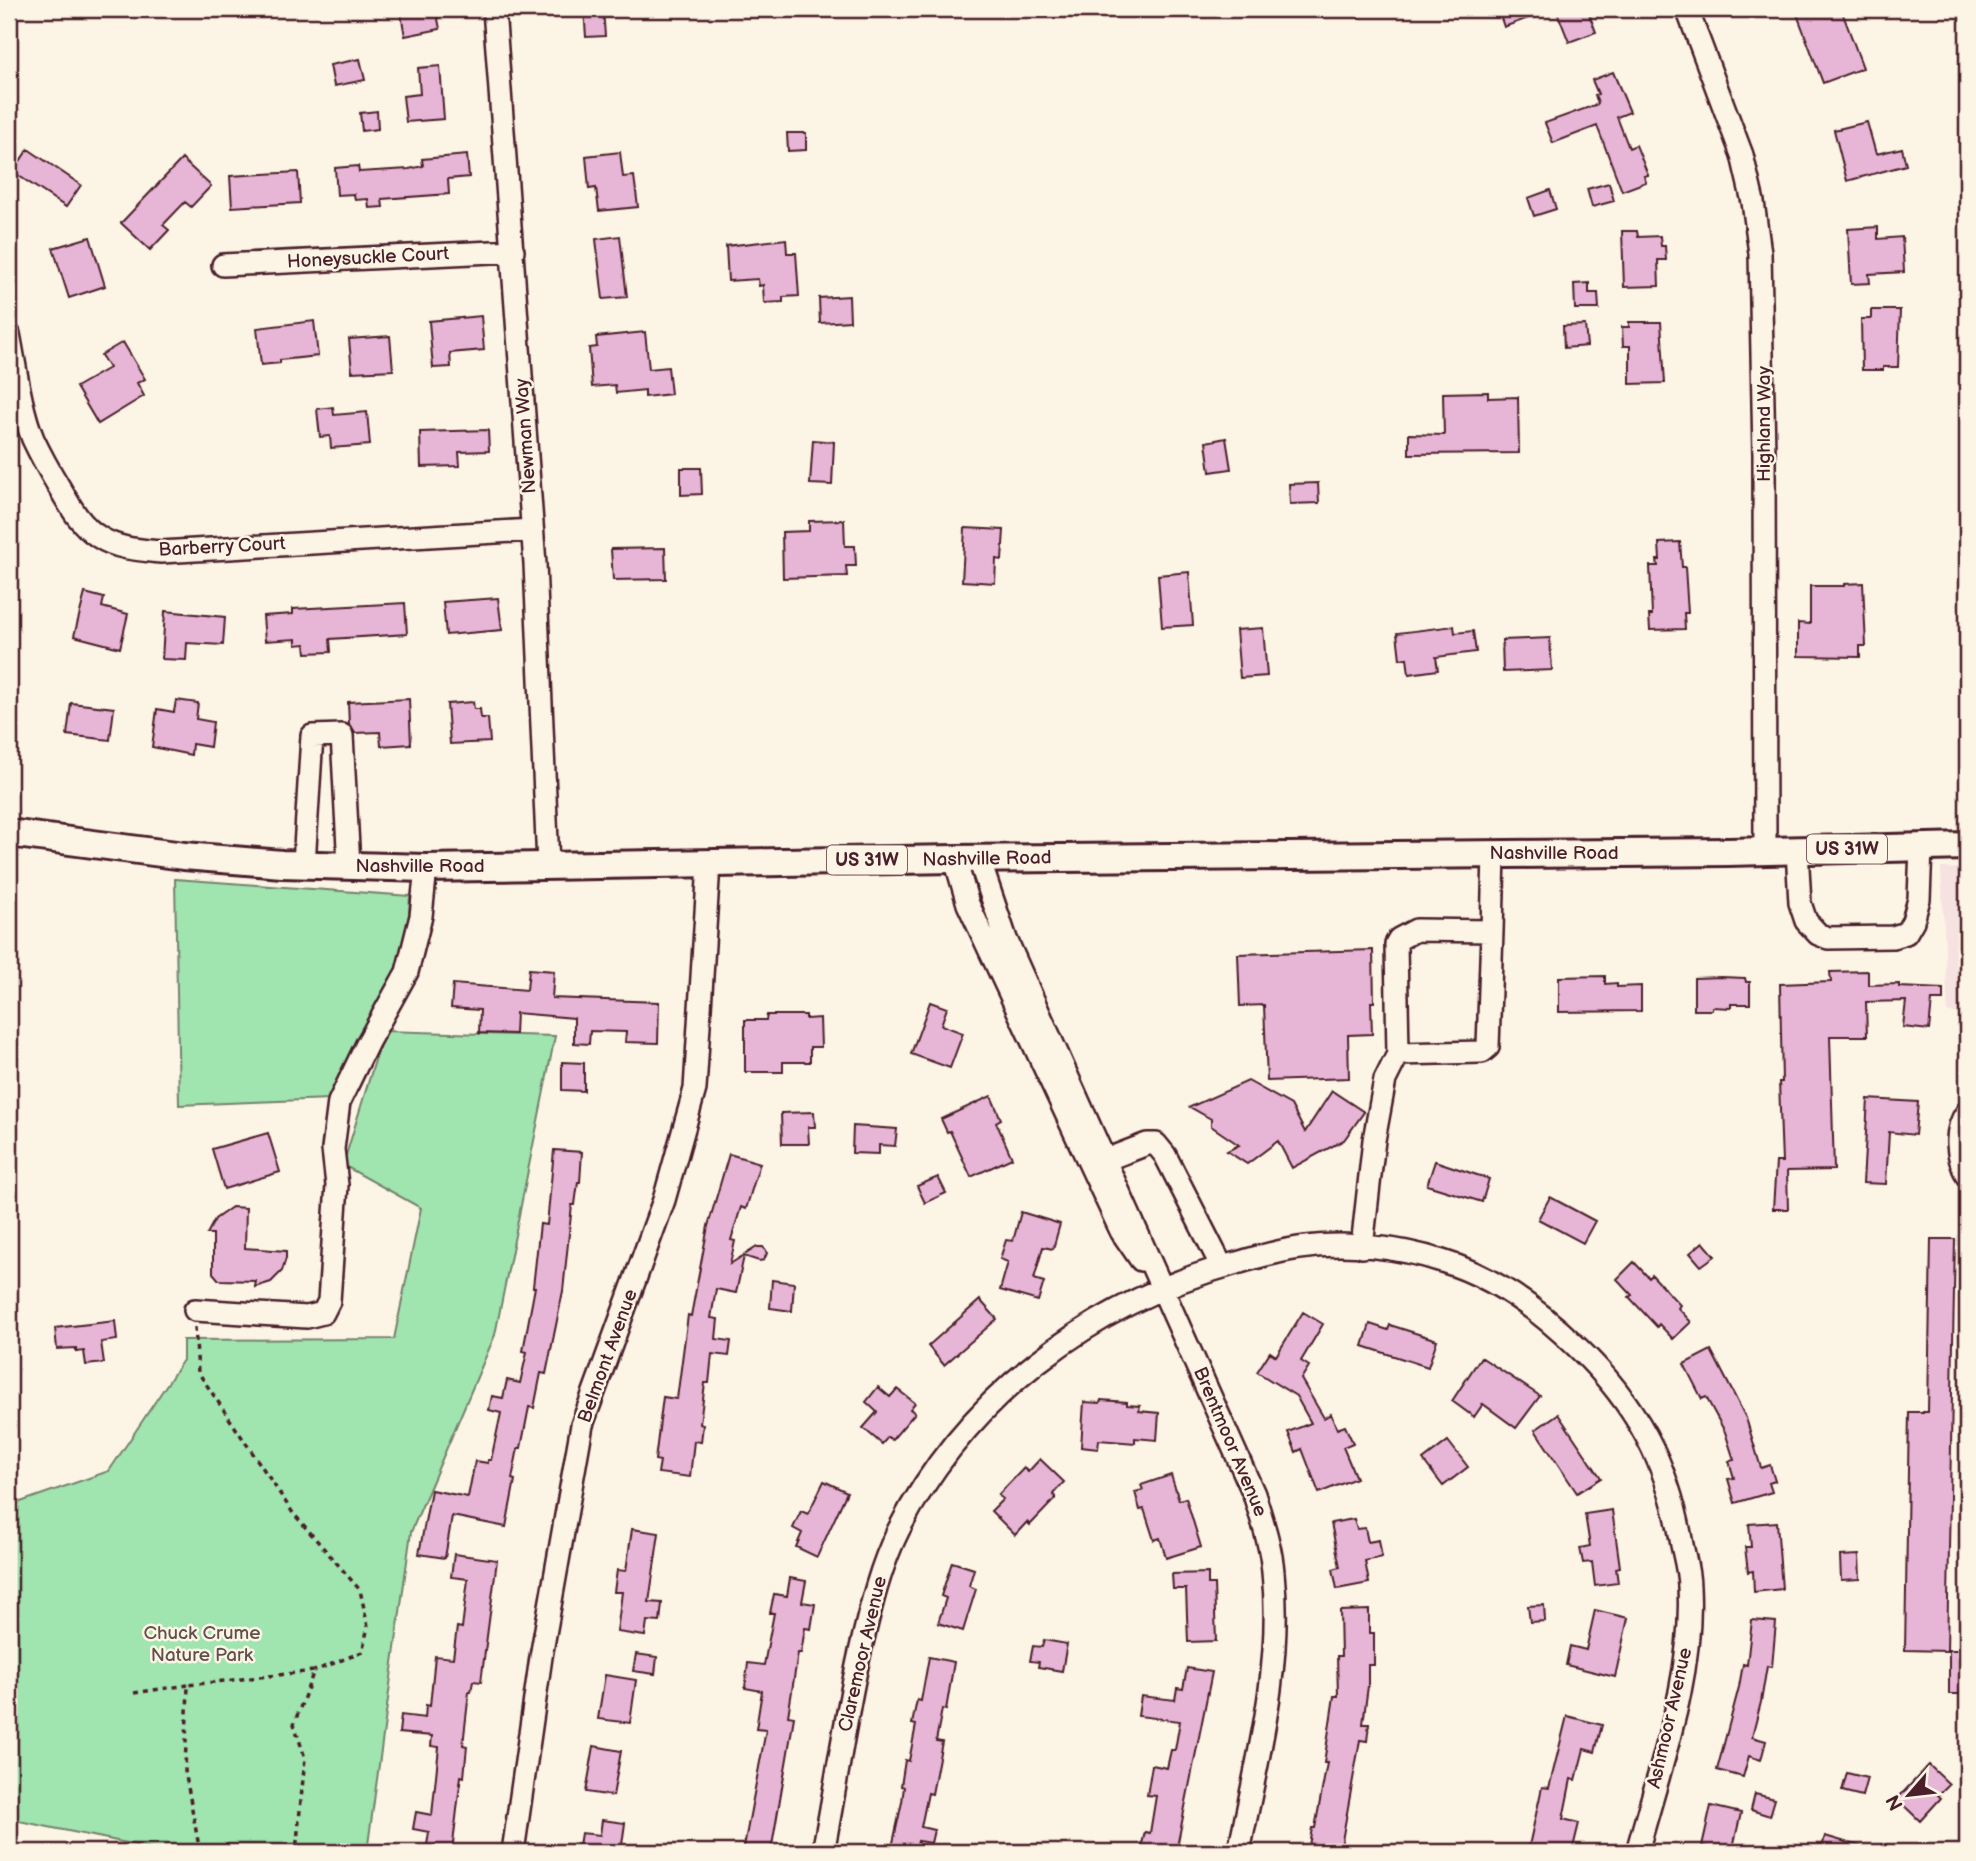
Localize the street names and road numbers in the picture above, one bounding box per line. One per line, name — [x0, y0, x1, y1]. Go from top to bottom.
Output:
street label: Honeysuckle Court — [286, 242, 450, 274]
street label: Highland Way — [1753, 365, 1776, 482]
street label: Newman Way — [510, 377, 541, 494]
street label: Barberry Court — [158, 532, 286, 562]
road number: US 31W — [1807, 834, 1887, 864]
street label: Nashville Road — [1489, 842, 1619, 865]
road number: US 31W — [827, 846, 907, 874]
street label: Nashville Road — [922, 846, 1052, 872]
street label: Nashville Road — [355, 855, 485, 878]
street label: Belmont Avenue — [573, 1286, 643, 1426]
street label: Brentmoor Avenue — [1188, 1364, 1272, 1520]
street label: Claremoor Avenue — [834, 1574, 892, 1734]
street label: Ashmoor Avenue — [1643, 1645, 1697, 1791]

